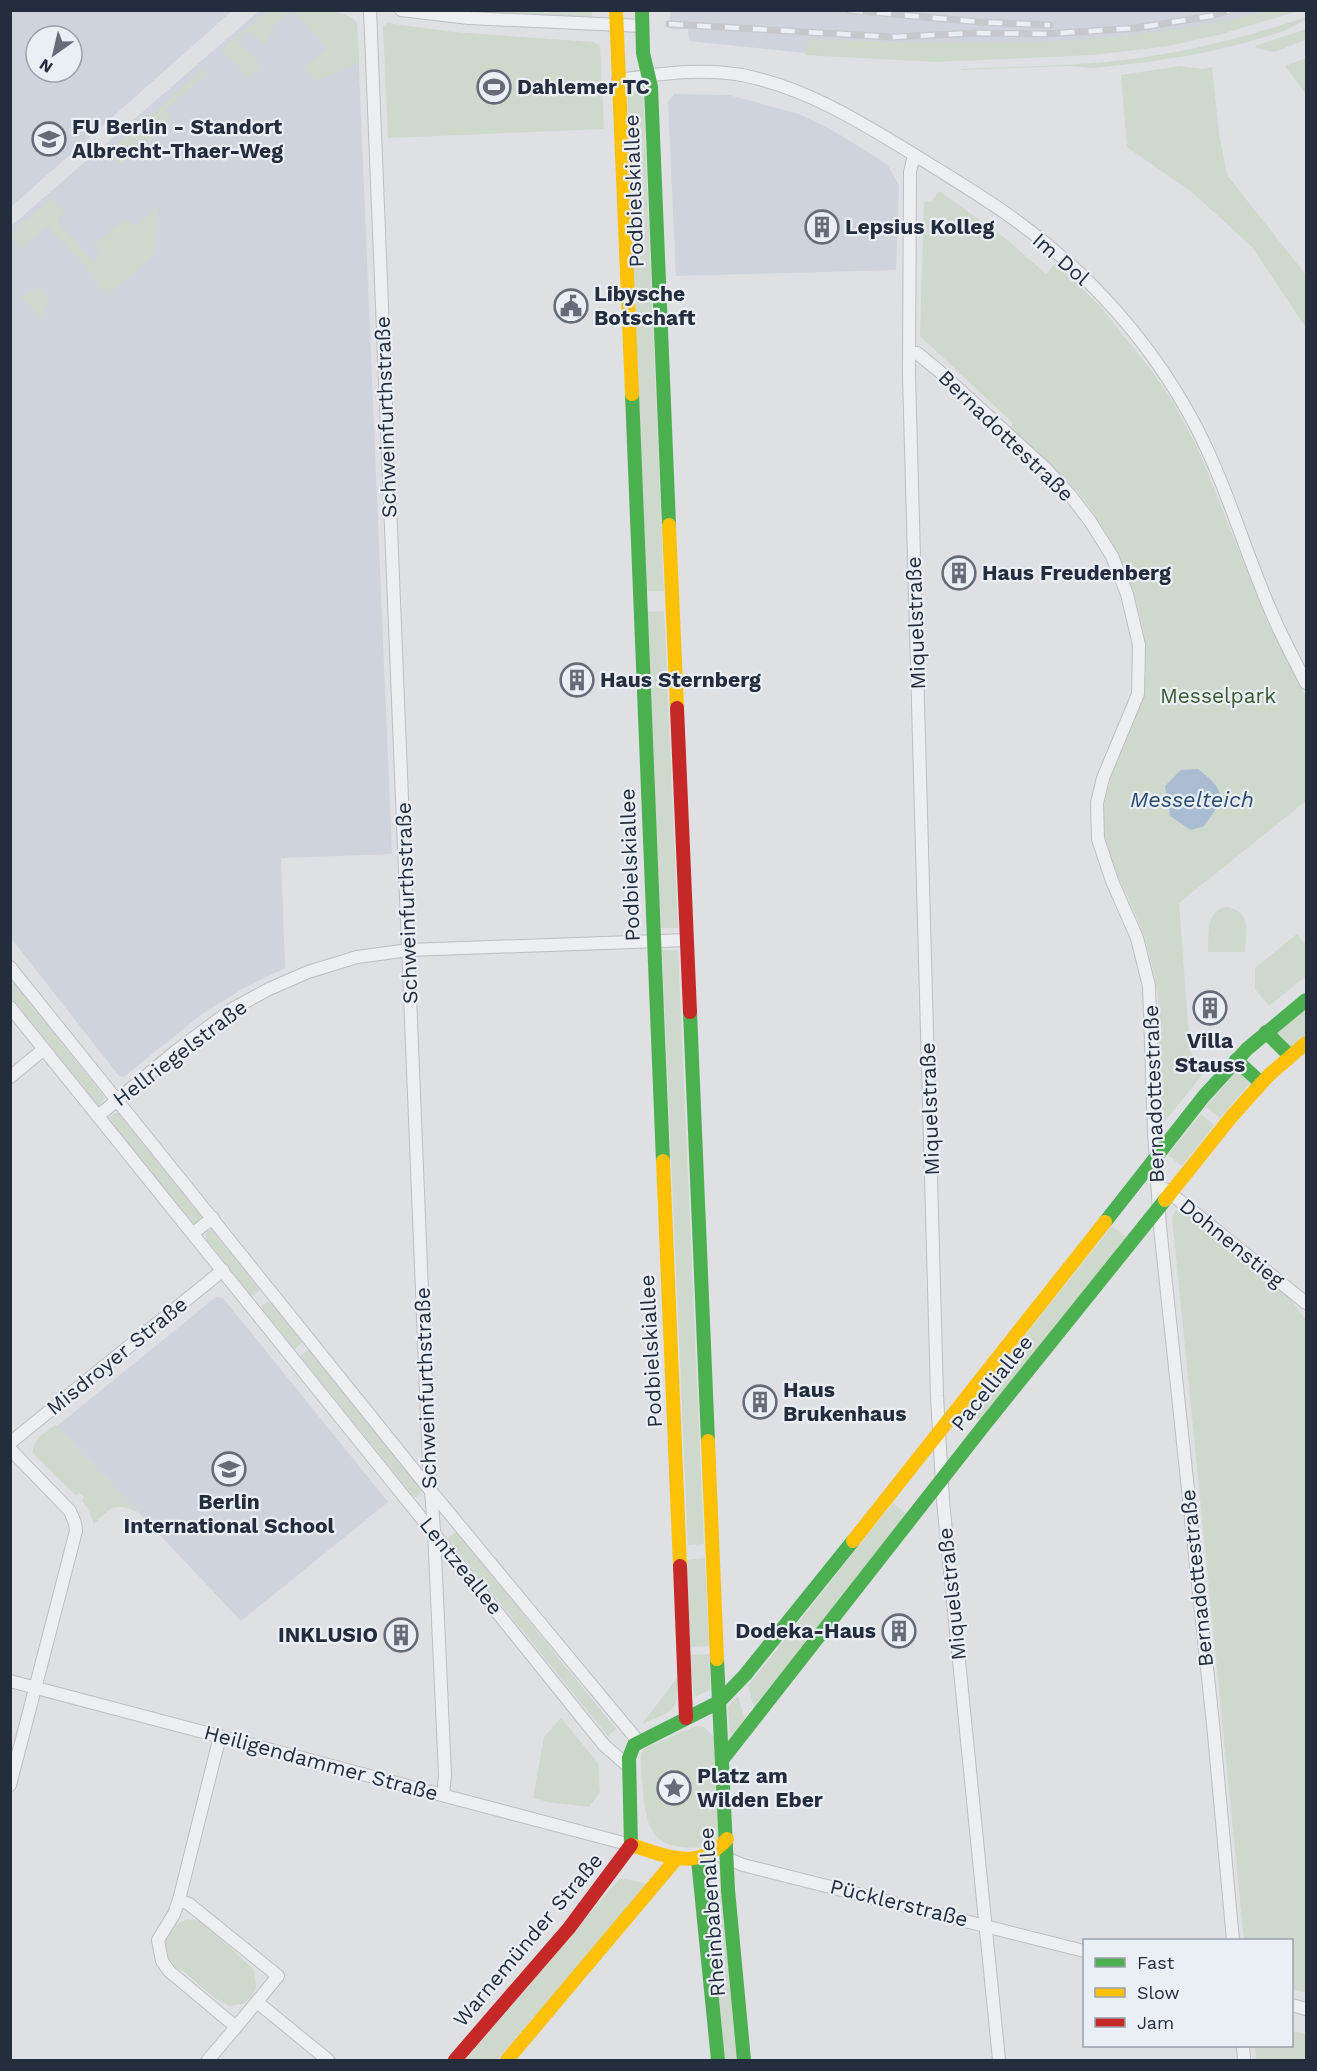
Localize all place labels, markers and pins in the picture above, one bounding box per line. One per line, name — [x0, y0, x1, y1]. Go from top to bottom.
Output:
sports icon: Dahlemer TC — [476, 69, 512, 105]
place label: Dahlemer TC — [517, 74, 650, 99]
place label: FU Berlin - Standort Albrecht-Thaer-Weg — [72, 114, 283, 163]
school or university icon: FU Berlin - Standort Albrecht-Thaer-Weg — [31, 121, 67, 157]
building icon: Lepsius Kolleg — [804, 209, 840, 245]
place label: Lepsius Kolleg — [845, 214, 995, 239]
place label: Libysche Botschaft — [594, 281, 695, 330]
public building icon: Libysche Botschaft — [553, 288, 589, 324]
building icon: Haus Freudenberg — [941, 555, 977, 591]
place label: Haus Freudenberg — [982, 560, 1171, 585]
building icon: Haus Sternberg — [559, 662, 595, 698]
place label: Haus Sternberg — [600, 667, 761, 692]
building icon: Villa Stauss — [1192, 990, 1228, 1026]
place label: Villa Stauss — [1175, 1028, 1245, 1077]
place label: Haus Brukenhaus — [783, 1377, 906, 1426]
building icon: Haus Brukenhaus — [742, 1384, 778, 1420]
school or university icon: Berlin International School — [211, 1451, 247, 1487]
place label: Berlin International School — [124, 1489, 335, 1538]
building icon: Dodeka-Haus — [881, 1613, 917, 1649]
building icon: INKLUSIO — [383, 1617, 419, 1653]
place label: Dodeka-Haus — [735, 1618, 876, 1643]
place label: INKLUSIO — [278, 1622, 378, 1647]
place label: Platz am Wilden Eber — [697, 1763, 823, 1812]
place icon: Platz am Wilden Eber — [656, 1770, 692, 1806]

